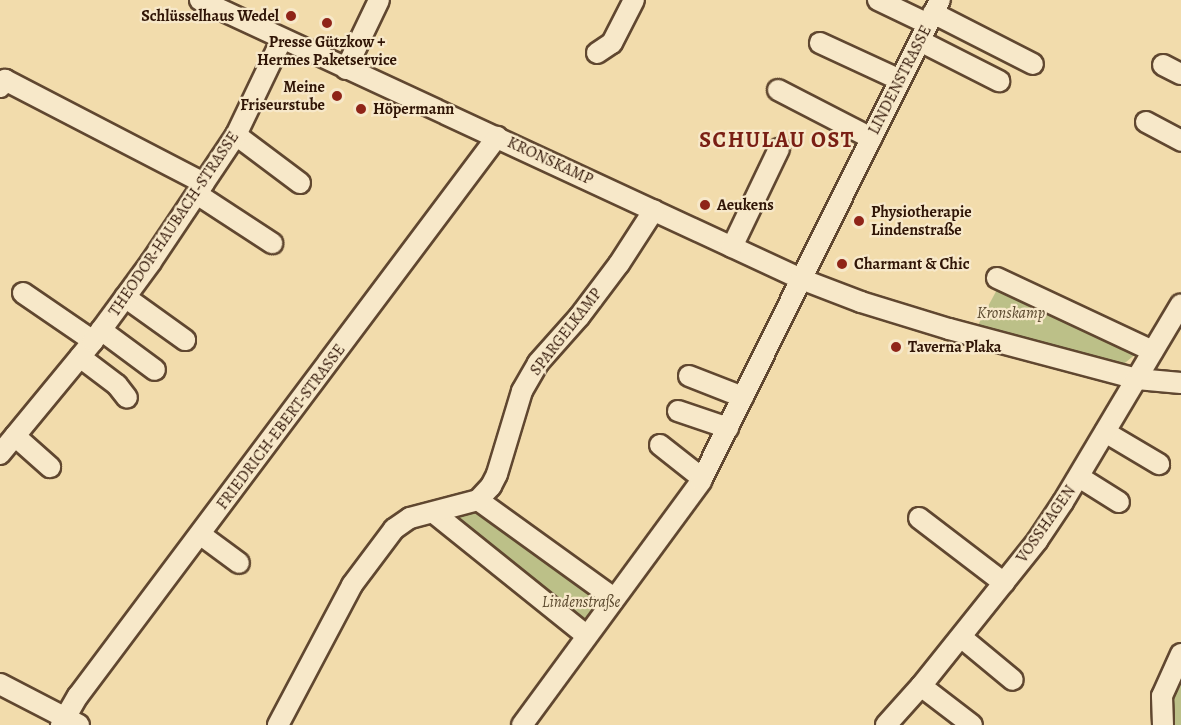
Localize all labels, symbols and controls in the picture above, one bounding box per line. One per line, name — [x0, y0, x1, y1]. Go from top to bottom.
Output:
place label: Schlüsselhaus Wedel — [141, 6, 279, 26]
marker: Schlüsselhaus Wedel — [284, 9, 298, 23]
marker: Presse Gützkow + Hermes Paketservice — [320, 16, 334, 30]
street label: LINDENSTRASSE — [864, 22, 936, 138]
place label: Presse Gützkow + Hermes Paketservice — [257, 32, 397, 70]
place label: Meine Friseurstube — [240, 77, 325, 115]
marker: Meine Friseurstube — [330, 89, 344, 103]
place label: Höpermann — [373, 99, 454, 119]
marker: Höpermann — [354, 102, 368, 116]
street label: THEODOR-HAUBACH-STRASSE — [105, 128, 243, 320]
district label: SCHULAU OST — [699, 128, 855, 154]
street label: KRONSKAMP — [504, 133, 596, 189]
place label: Aeukens — [717, 195, 774, 215]
marker: Aeukens — [698, 198, 712, 212]
place label: Physiotherapie Lindenstraße — [871, 202, 972, 240]
marker: Physiotherapie Lindenstraße — [852, 214, 866, 228]
place label: Charmant & Chic — [854, 254, 970, 274]
marker: Charmant & Chic — [835, 257, 849, 271]
street label: SPARGELKAMP — [526, 285, 606, 379]
park label: Kronskamp — [977, 303, 1045, 323]
place label: Taverna Plaka — [908, 337, 1002, 357]
marker: Taverna Plaka — [889, 340, 903, 354]
street label: FRIEDRICH-EBERT-STRASSE — [213, 341, 349, 513]
street label: VOSSHAGEN — [1012, 482, 1080, 566]
park label: Lindenstraße — [542, 592, 620, 612]

